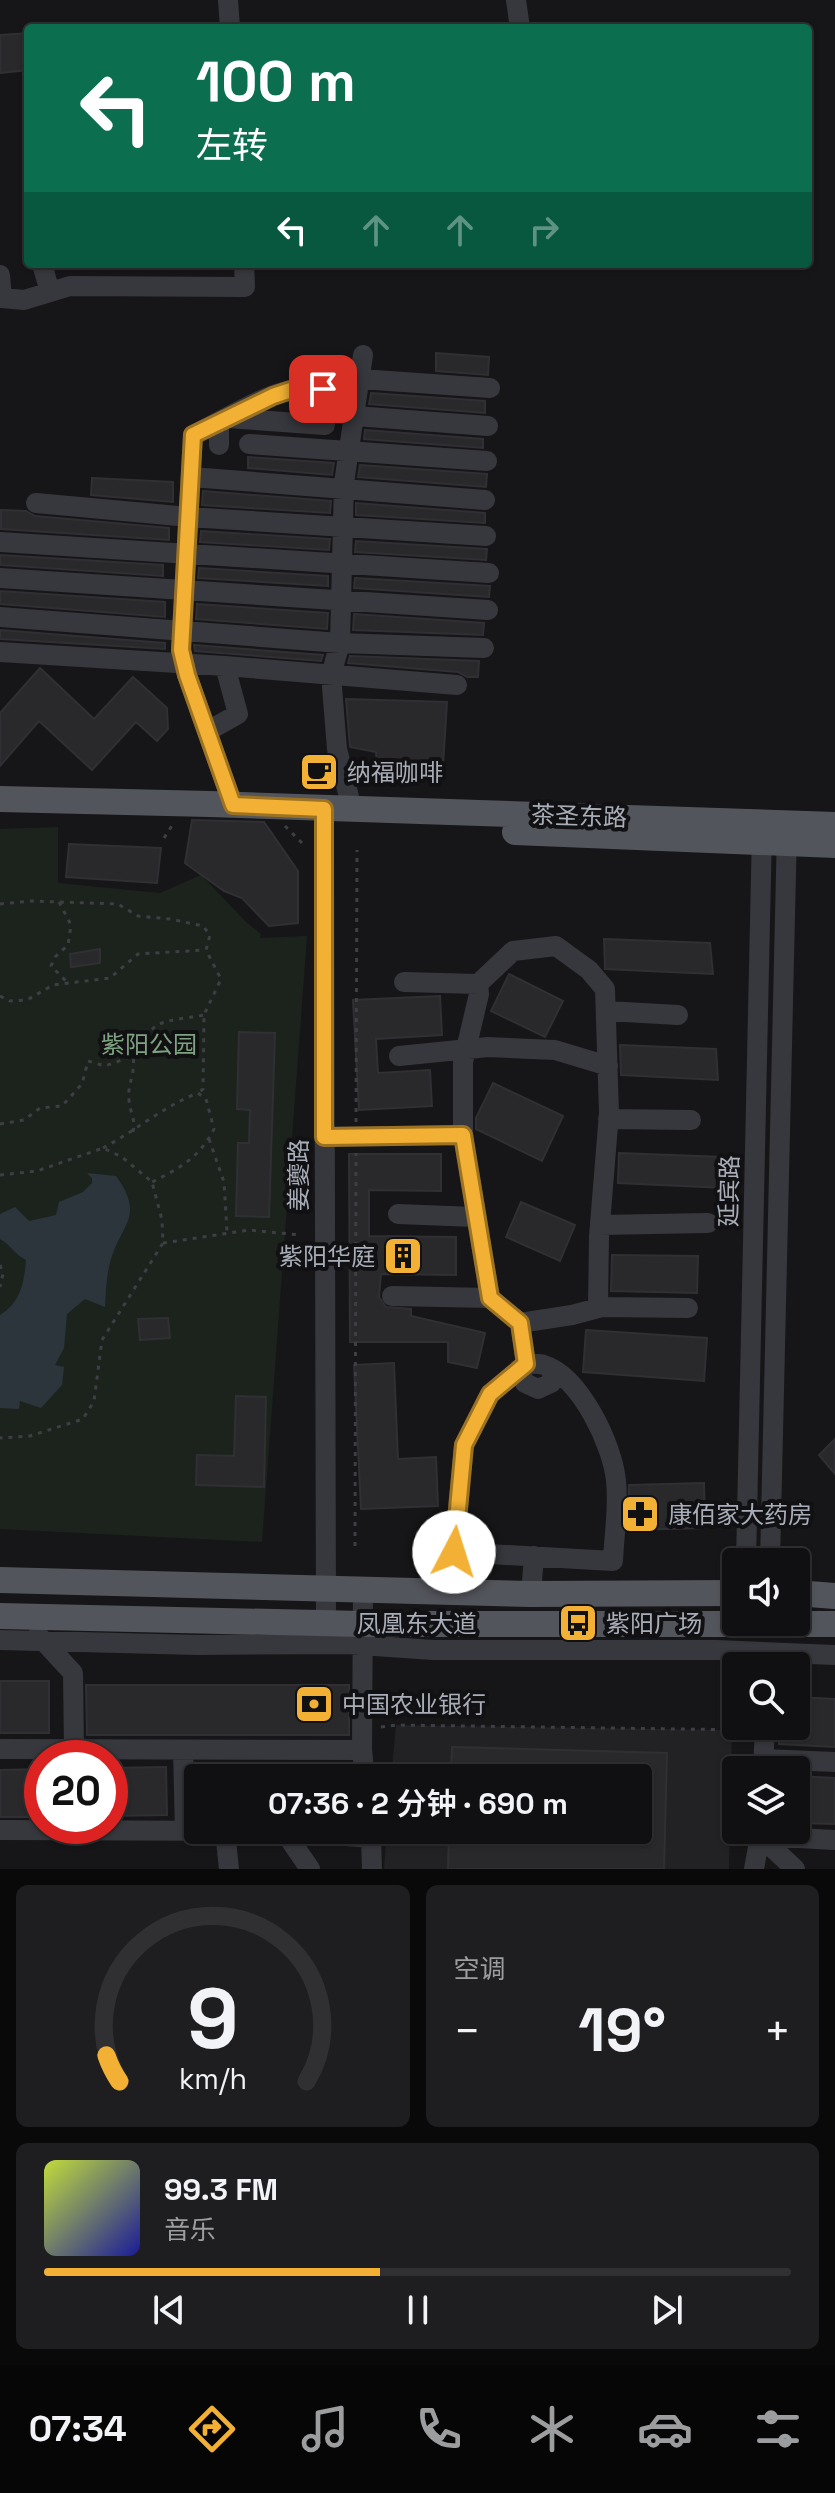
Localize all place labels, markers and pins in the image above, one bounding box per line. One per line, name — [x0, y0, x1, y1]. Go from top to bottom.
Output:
pin — [289, 355, 357, 423]
cafe icon: 纳福咖啡 — [298, 751, 340, 793]
place label: 纳福咖啡 — [347, 757, 443, 788]
building icon: 紫阳华庭 — [382, 1235, 424, 1277]
place label: 紫阳华庭 — [279, 1241, 375, 1272]
pharmacy icon: 康佰家大药房 — [619, 1493, 661, 1535]
place label: 康佰家大药房 — [668, 1499, 812, 1530]
bus stop icon: 紫阳广场 — [557, 1602, 599, 1644]
place label: 紫阳广场 — [606, 1608, 702, 1639]
bank icon: 中国农业银行 — [293, 1683, 335, 1725]
place label: 中国农业银行 — [342, 1689, 486, 1720]

